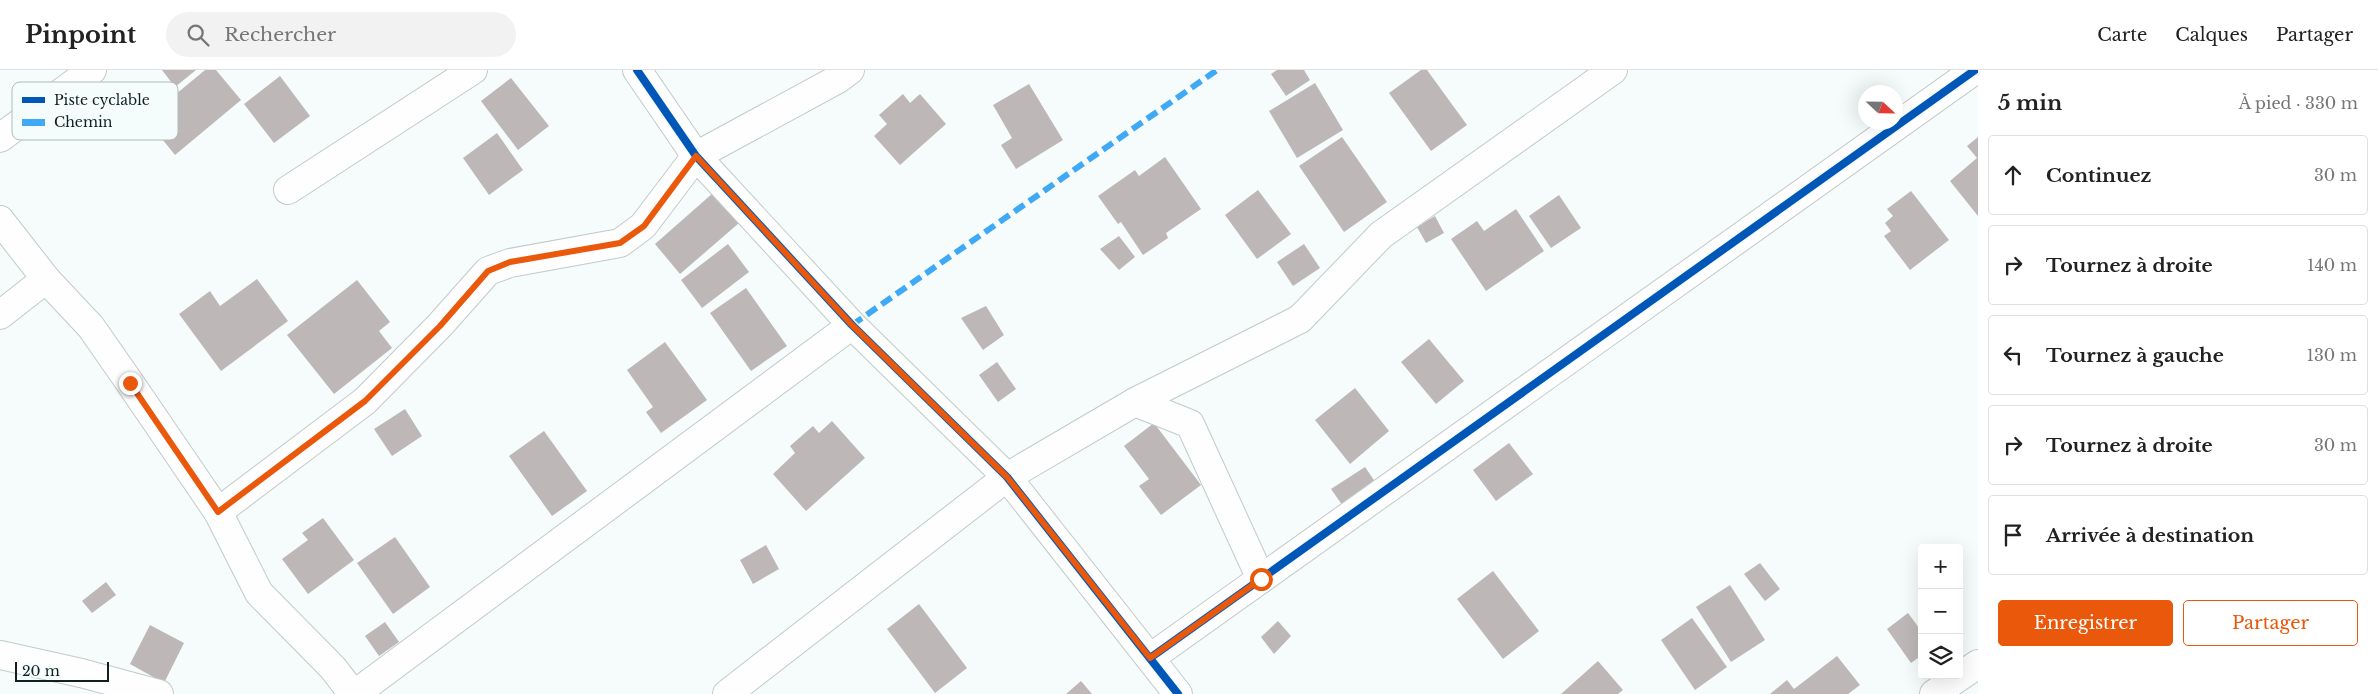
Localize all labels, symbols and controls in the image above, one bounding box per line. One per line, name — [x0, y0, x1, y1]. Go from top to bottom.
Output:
search box — [166, 12, 516, 57]
text: Pinpoint — [25, 20, 136, 49]
icon: search — [184, 21, 212, 49]
text: Rechercher — [224, 23, 336, 46]
text: Carte — [2097, 24, 2147, 46]
text: Calques — [2175, 24, 2248, 46]
text: Partager — [2276, 24, 2353, 46]
legend — [12, 82, 178, 140]
north arrow — [1858, 85, 1903, 130]
text: 5 min — [1998, 90, 2062, 116]
text: Piste cyclable — [54, 91, 150, 109]
text: À pied · 330 m — [2239, 93, 2358, 113]
text: Chemin — [54, 113, 113, 131]
icon: ahead — [1999, 161, 2027, 189]
text: Continuez — [2046, 164, 2151, 187]
text: 30 m — [2314, 165, 2357, 185]
icon: right — [1999, 251, 2027, 279]
text: Tournez à droite — [2046, 254, 2213, 277]
text: 140 m — [2307, 255, 2357, 275]
icon: left — [1999, 341, 2027, 369]
text: Tournez à gauche — [2046, 344, 2224, 367]
text: 130 m — [2307, 345, 2357, 365]
route end — [119, 372, 142, 395]
icon: right — [1999, 431, 2027, 459]
text: Tournez à droite — [2046, 434, 2213, 457]
text: 30 m — [2314, 435, 2357, 455]
icon: arrive — [1999, 521, 2027, 549]
text: Arrivée à destination — [2046, 524, 2254, 547]
map controls — [1918, 544, 1963, 679]
button: + — [1918, 544, 1963, 589]
route start — [1250, 568, 1273, 591]
button: − — [1918, 589, 1963, 634]
button: Enregistrer — [1998, 600, 2173, 646]
button: Partager — [2183, 600, 2358, 646]
button: layers — [1918, 634, 1963, 679]
scale bar — [15, 659, 109, 682]
text: 20 m — [22, 662, 60, 680]

